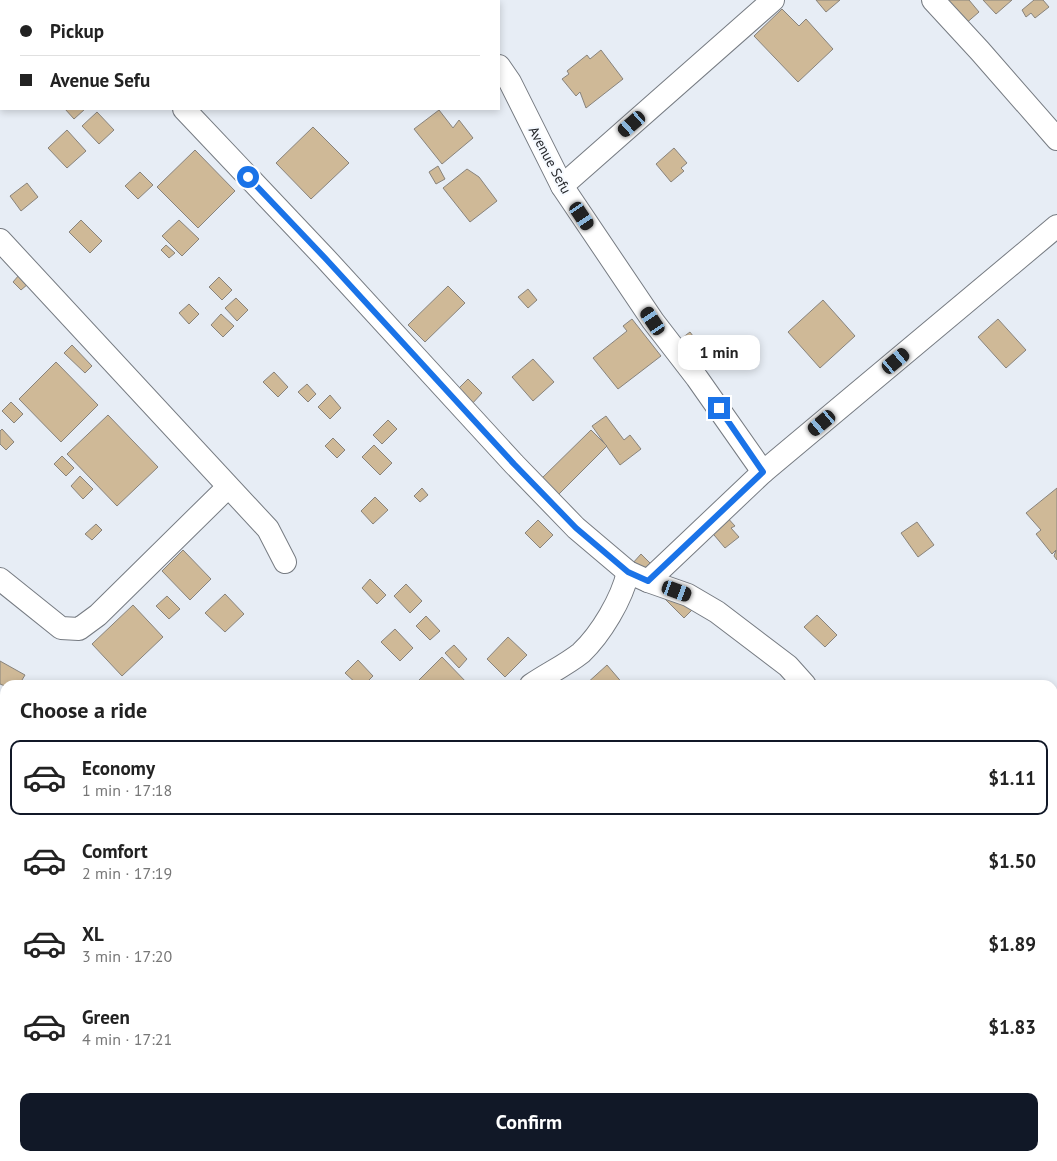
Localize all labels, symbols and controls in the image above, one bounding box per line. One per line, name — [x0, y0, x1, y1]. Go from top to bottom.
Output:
text: Pickup — [50, 19, 104, 43]
text: Avenue Sefu — [50, 68, 150, 92]
car — [615, 108, 648, 140]
street label: Avenue Sefu — [525, 123, 575, 197]
route start — [237, 166, 259, 188]
car — [567, 199, 596, 233]
car — [638, 304, 667, 338]
callout: 1 min — [678, 336, 760, 370]
text: 1 min — [699, 342, 739, 362]
car — [879, 346, 912, 376]
route end — [708, 397, 730, 419]
car — [805, 408, 838, 438]
car — [660, 579, 693, 603]
text: Choose a ride — [20, 696, 147, 724]
icon: car — [22, 755, 67, 800]
text: Economy — [82, 756, 155, 780]
text: $1.11 — [988, 766, 1036, 790]
text: 1 min · 17:18 — [82, 780, 172, 800]
icon: car — [22, 838, 67, 883]
text: Comfort — [82, 839, 148, 863]
text: $1.50 — [988, 849, 1036, 873]
text: 2 min · 17:19 — [82, 863, 172, 883]
icon: car — [22, 921, 67, 966]
text: XL — [82, 922, 104, 946]
text: $1.89 — [988, 932, 1036, 956]
text: 3 min · 17:20 — [82, 946, 172, 966]
icon: car — [22, 1004, 67, 1049]
text: Green — [82, 1005, 130, 1029]
text: $1.83 — [988, 1015, 1036, 1039]
text: 4 min · 17:21 — [82, 1029, 172, 1049]
button: Confirm — [20, 1093, 1038, 1151]

